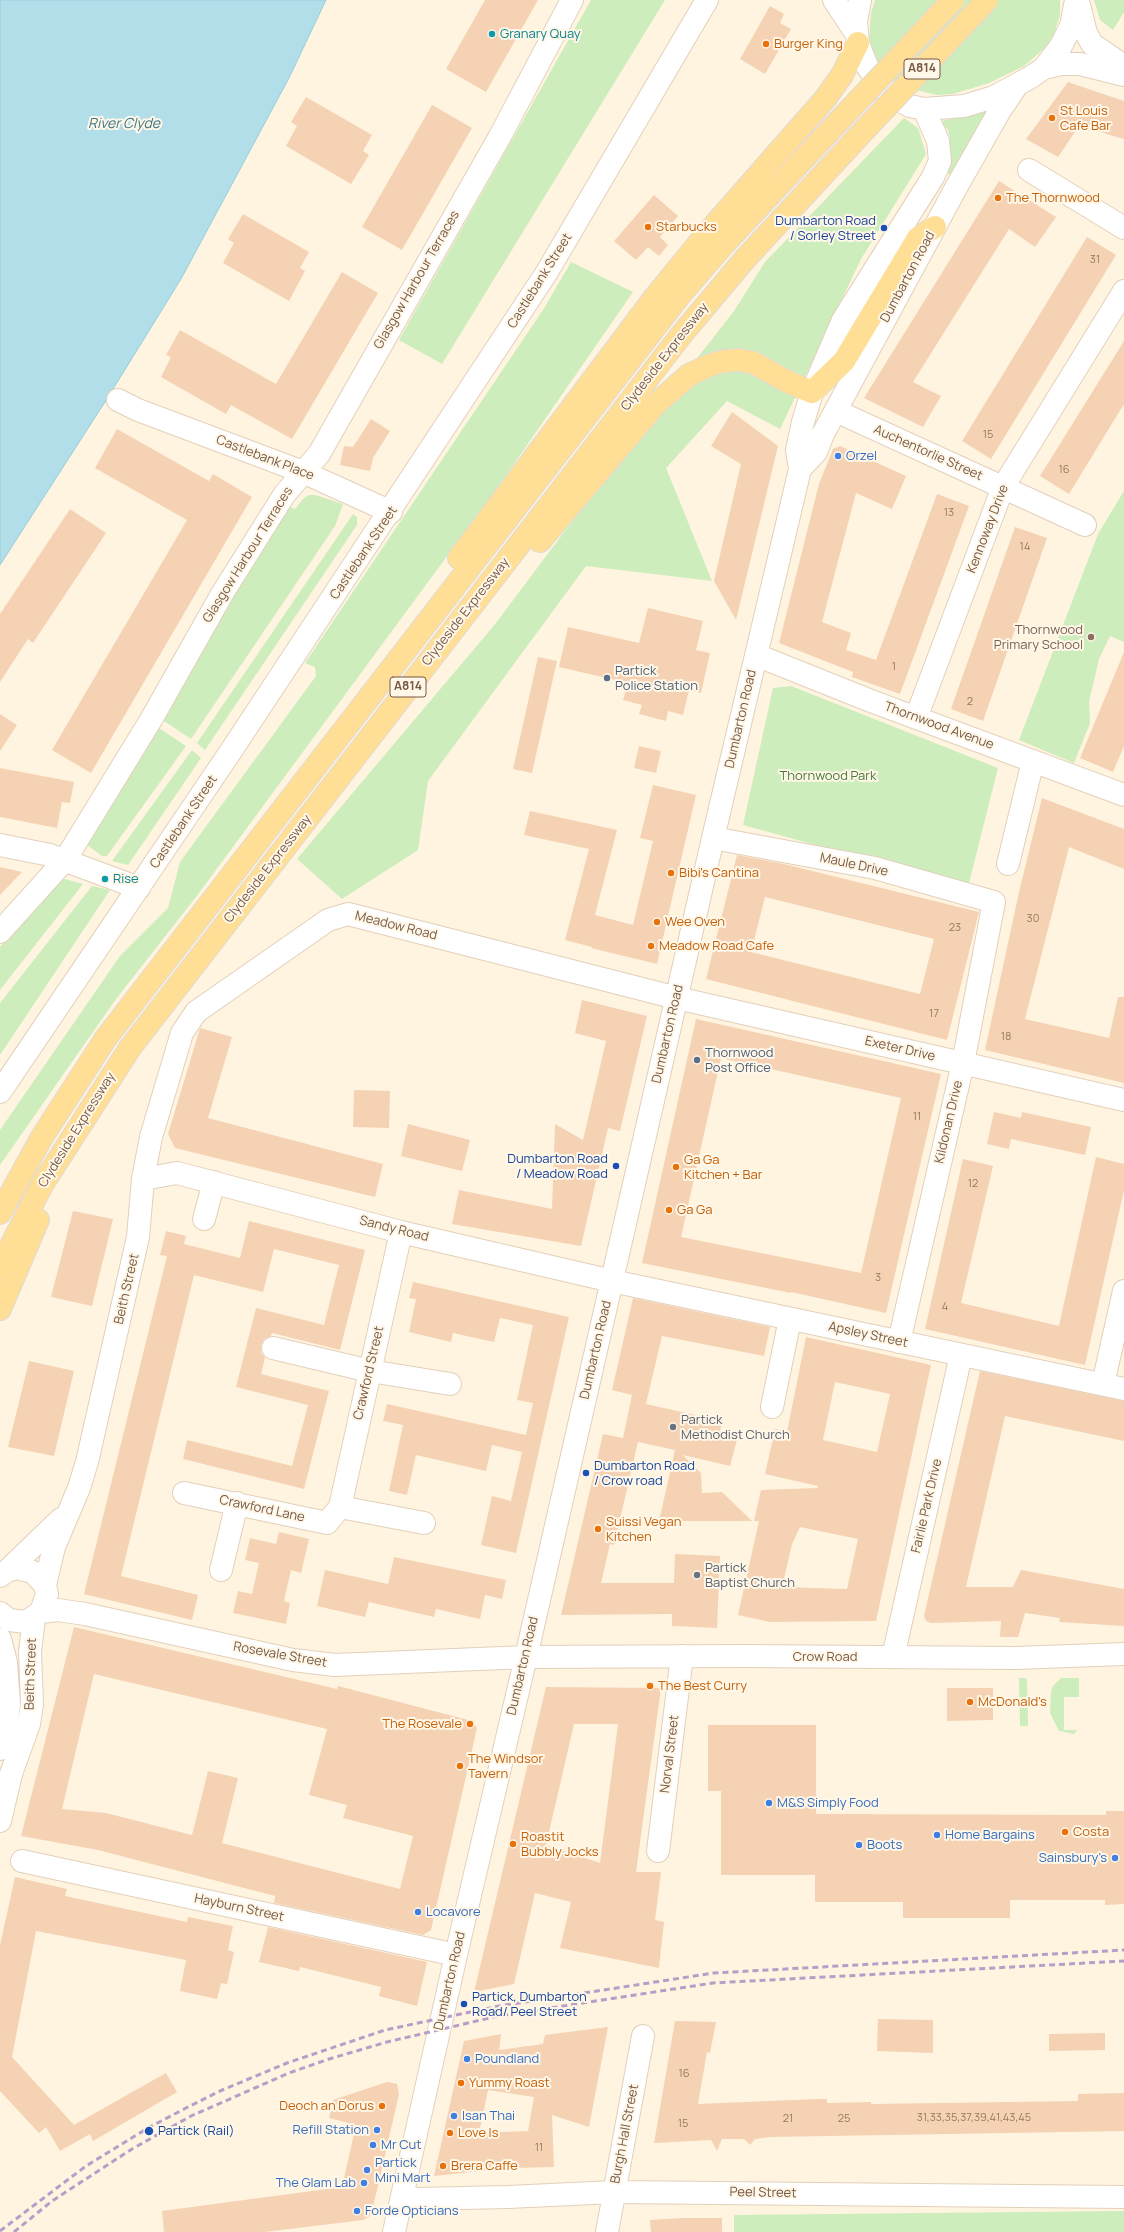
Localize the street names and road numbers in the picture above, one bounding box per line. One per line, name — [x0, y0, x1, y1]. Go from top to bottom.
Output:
road number: A814 — [904, 59, 940, 79]
street label: Glasgow Harbour Terraces — [371, 208, 463, 352]
street label: Dumbarton Road — [877, 229, 939, 325]
street label: Castlebank Street — [504, 231, 576, 331]
street label: Clydeside Expressway — [618, 300, 712, 414]
street label: Auchentorlie Street — [871, 422, 985, 484]
street label: Castlebank Place — [214, 432, 316, 484]
street label: Kennoway Drive — [964, 482, 1012, 576]
street label: Glasgow Harbour Terraces — [200, 484, 296, 626]
street label: Castlebank Street — [327, 503, 401, 603]
street label: Clydeside Expressway — [419, 555, 513, 669]
street label: Dumbarton Road — [722, 668, 760, 770]
road number: A814 — [390, 677, 426, 697]
street label: Thornwood Avenue — [882, 699, 996, 753]
street label: Castlebank Street — [147, 772, 221, 872]
street label: Clydeside Expressway — [221, 812, 315, 926]
street label: Maule Drive — [818, 850, 890, 880]
street label: Meadow Road — [353, 908, 439, 944]
street label: Dumbarton Road — [649, 983, 687, 1085]
street label: Exeter Drive — [863, 1033, 937, 1065]
street label: Clydeside Expressway — [35, 1070, 119, 1190]
street label: Kildonan Drive — [932, 1079, 966, 1165]
street label: Sandy Road — [358, 1213, 430, 1245]
street label: Beith Street — [111, 1252, 143, 1326]
street label: Dumbarton Road — [577, 1299, 615, 1401]
street label: Apsley Street — [827, 1319, 909, 1351]
street label: Crawford Street — [351, 1325, 387, 1421]
street label: Fairlie Park Drive — [909, 1457, 945, 1555]
street label: Crawford Lane — [218, 1492, 306, 1526]
street label: Dumbarton Road — [504, 1615, 542, 1717]
street label: Beith Street — [22, 1638, 40, 1710]
street label: Rosevale Street — [232, 1639, 328, 1671]
street label: Crow Road — [793, 1649, 857, 1665]
street label: Norval Street — [657, 1714, 683, 1794]
street label: Hayburn Street — [193, 1891, 285, 1925]
street label: Dumbarton Road — [431, 1930, 469, 2032]
street label: Burgh Hall Street — [608, 2083, 642, 2185]
street label: Peel Street — [729, 2185, 797, 2201]

